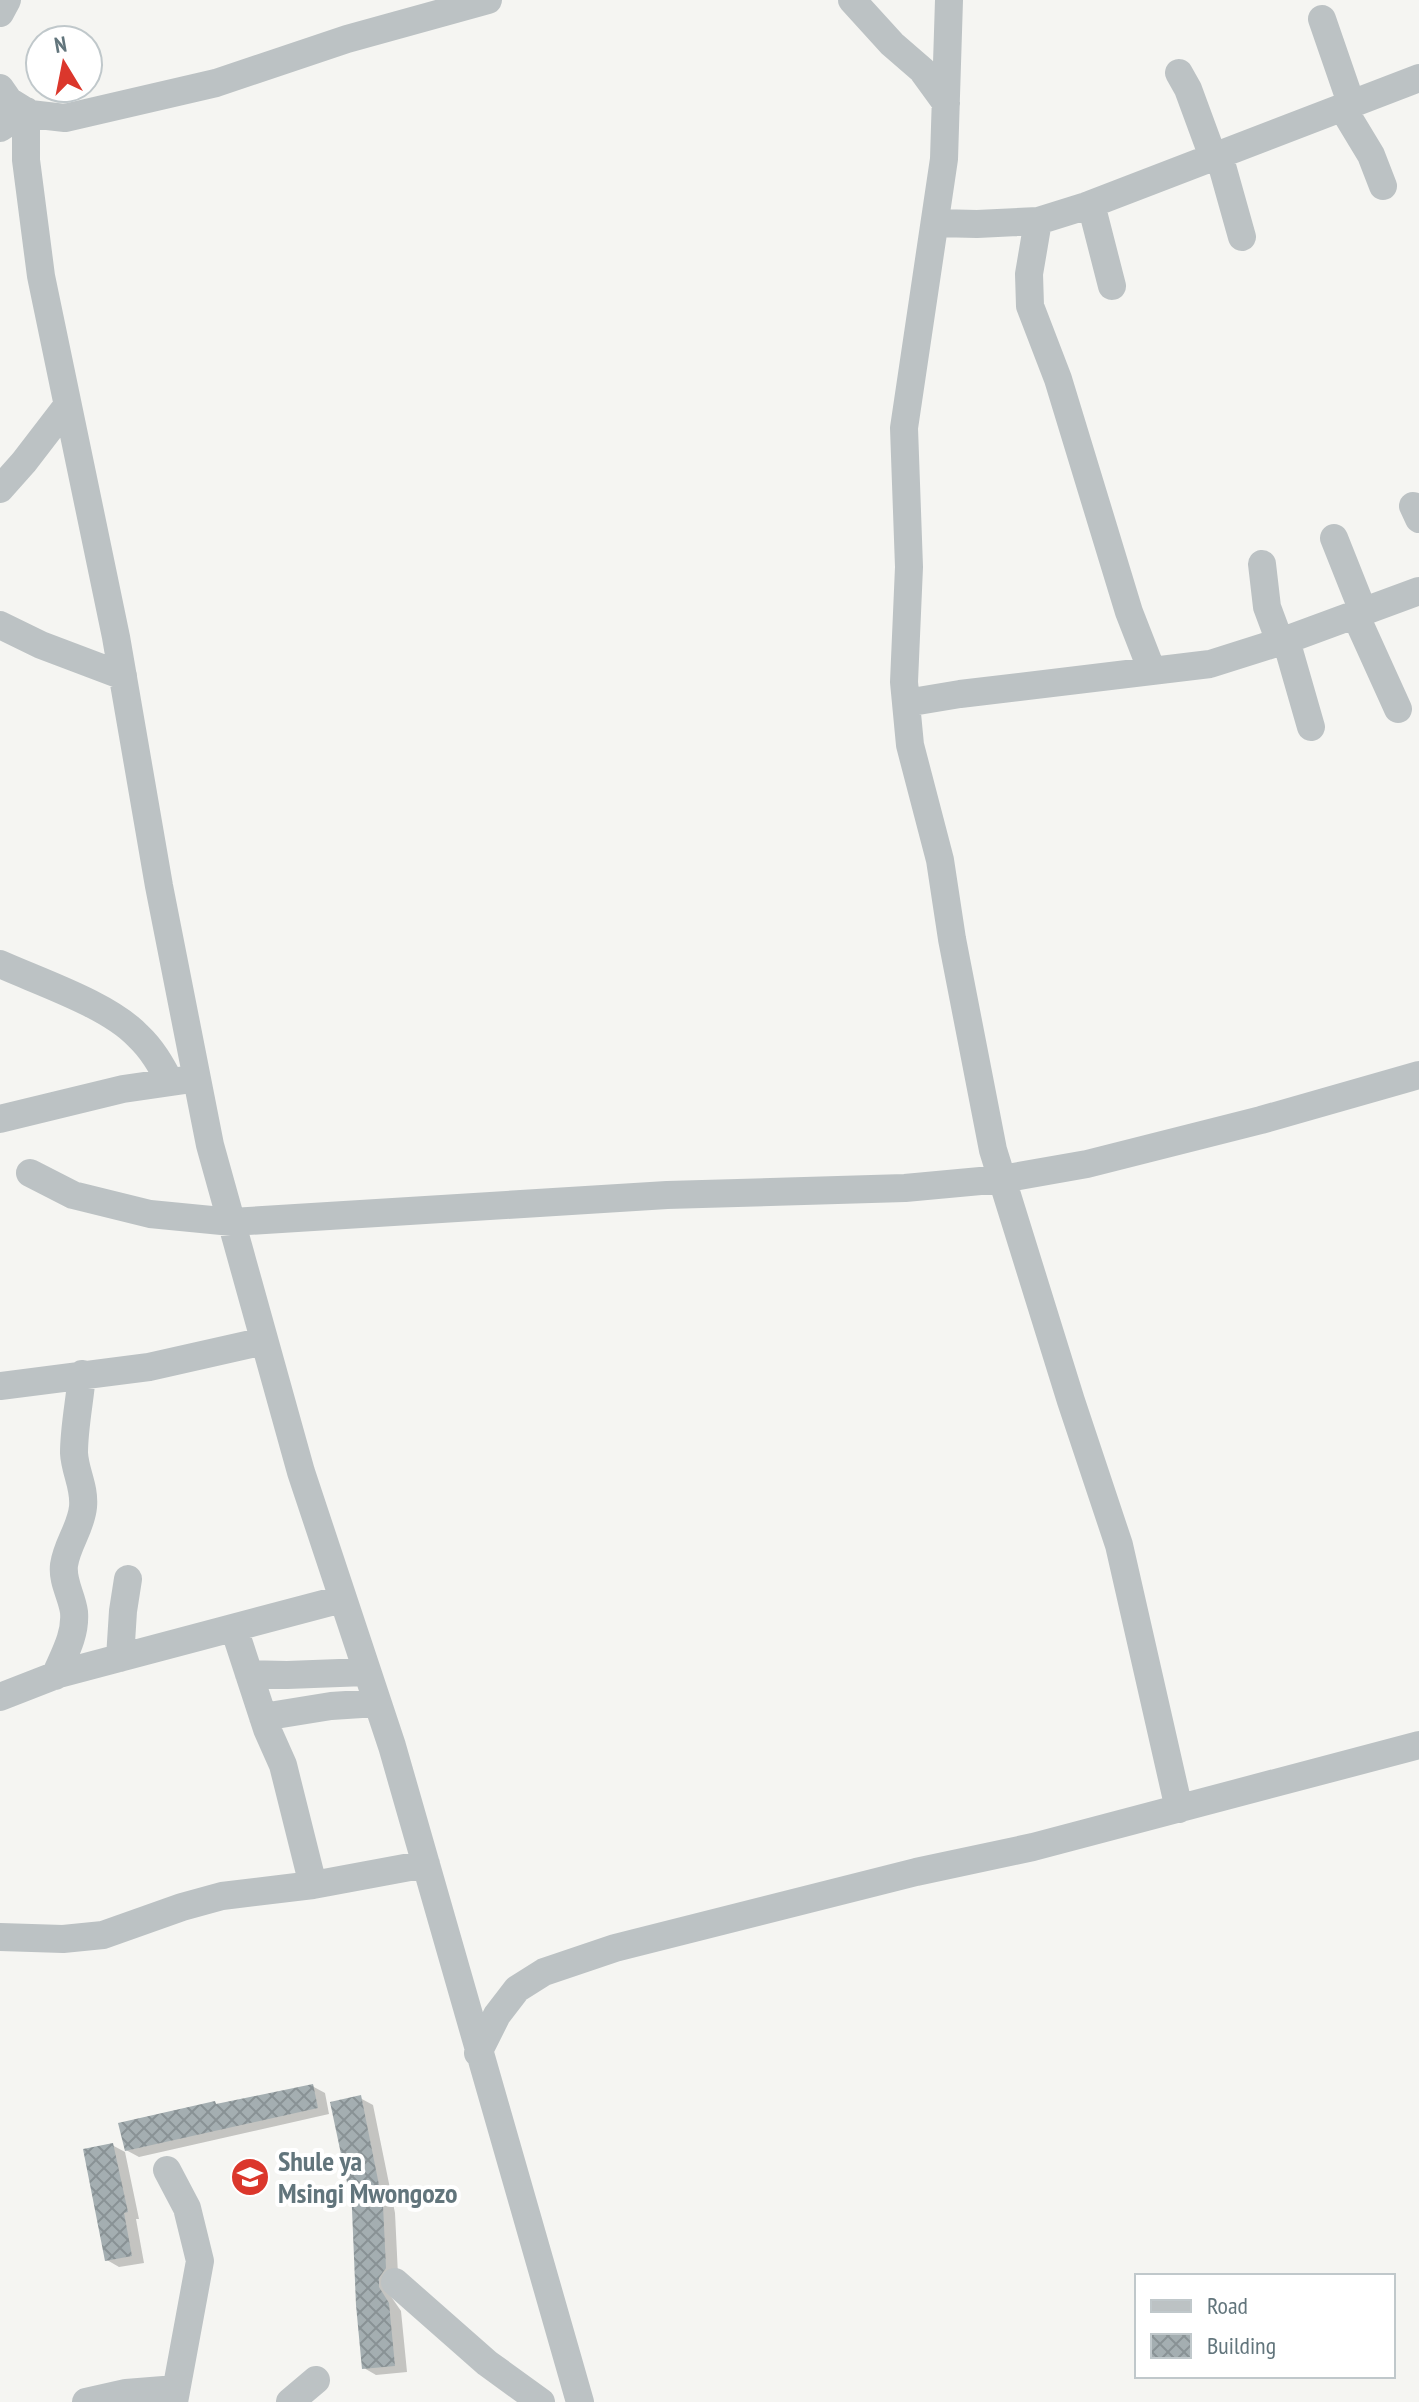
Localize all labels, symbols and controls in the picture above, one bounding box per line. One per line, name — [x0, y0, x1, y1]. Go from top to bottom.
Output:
north arrow — [24, 24, 104, 104]
text: N — [52, 29, 69, 59]
place label: Shule ya Msingi Mwongozo — [278, 2142, 458, 2211]
school or university icon: Shule ya Msingi Mwongozo — [229, 2156, 271, 2198]
legend — [1135, 2274, 1395, 2378]
text: Road — [1207, 2290, 1248, 2321]
text: Building — [1207, 2330, 1276, 2361]

